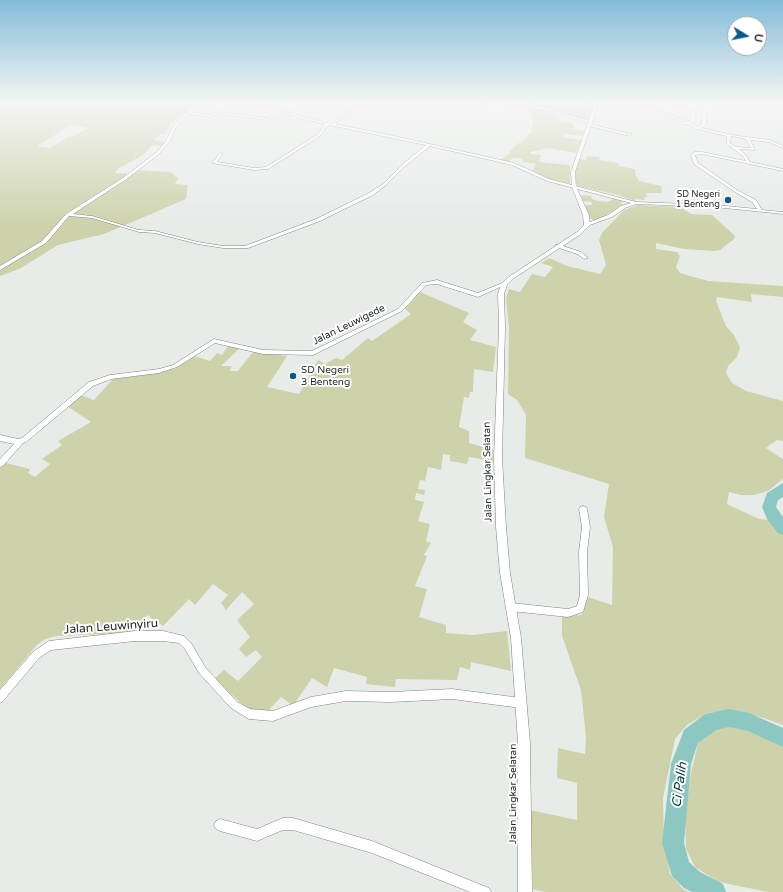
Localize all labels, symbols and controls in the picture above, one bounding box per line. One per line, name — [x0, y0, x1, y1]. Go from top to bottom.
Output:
north arrow — [727, 16, 767, 56]
text: U — [751, 33, 765, 43]
place label: SD Negeri 1 Benteng — [676, 190, 720, 211]
marker: SD Negeri 1 Benteng — [723, 195, 733, 205]
street label: Jalan Leuwigede — [311, 302, 387, 348]
place label: SD Negeri 3 Benteng — [301, 364, 350, 388]
marker: SD Negeri 3 Benteng — [288, 371, 298, 381]
street label: Jalan Lingkar Selatan — [481, 422, 495, 522]
street label: Jalan Leuwinyiru — [63, 617, 159, 637]
street label: Jalan Lingkar Selatan — [507, 744, 519, 844]
water label: Ci Palih — [669, 761, 691, 809]

